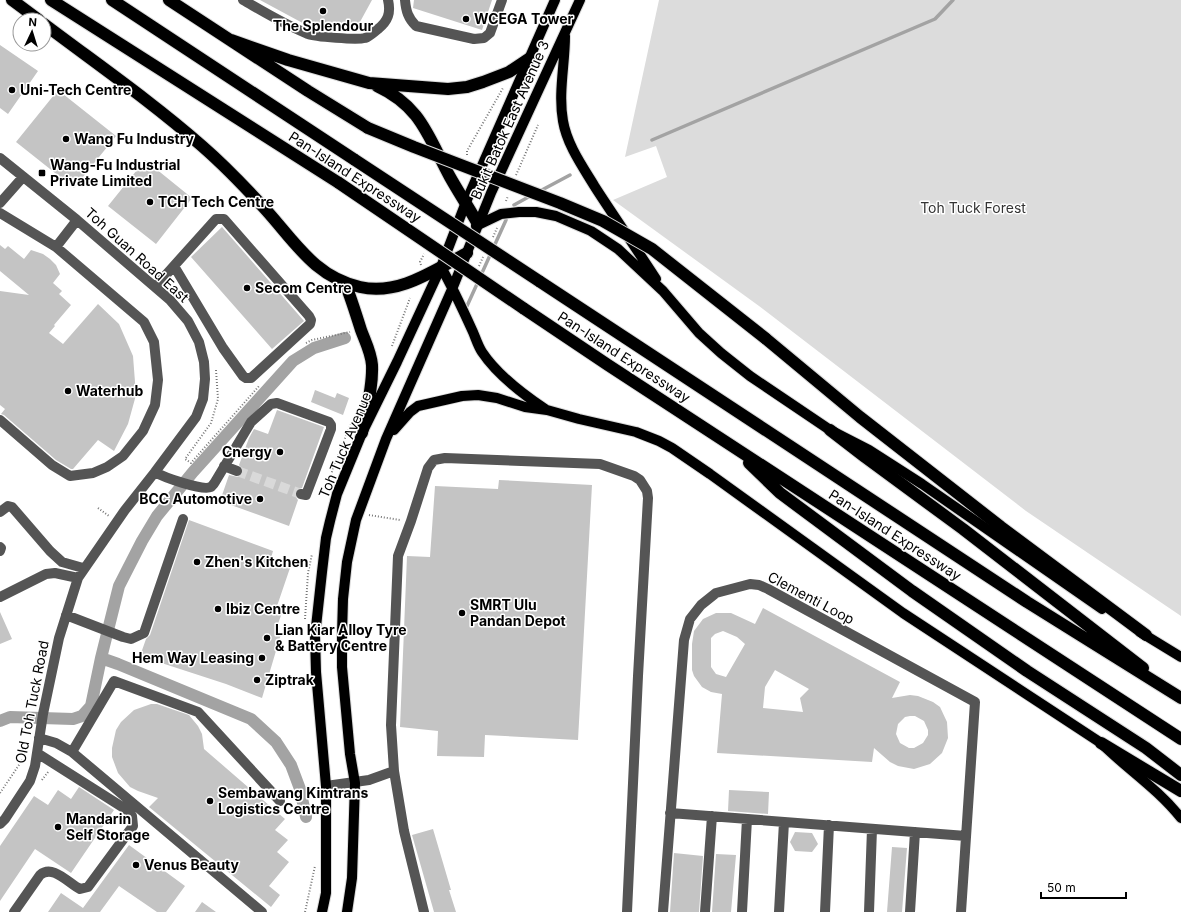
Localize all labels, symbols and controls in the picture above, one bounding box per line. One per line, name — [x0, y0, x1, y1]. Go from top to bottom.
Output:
marker: The Splendour — [318, 6, 328, 16]
place label: WCEGA Tower — [474, 10, 574, 27]
north arrow — [12, 12, 52, 52]
marker: WCEGA Tower — [461, 14, 471, 24]
text: N — [28, 15, 37, 29]
place label: The Splendour — [273, 17, 373, 34]
street label: Bukit Batok East Avenue 3 — [467, 38, 552, 202]
place label: Uni-Tech Centre — [20, 81, 131, 98]
marker: Uni-Tech Centre — [7, 85, 17, 95]
street label: Pan-Island Expressway — [286, 127, 425, 226]
place label: Wang Fu Industry — [74, 130, 195, 147]
marker: Wang Fu Industry — [61, 134, 71, 144]
place label: Wang-Fu Industrial Private Limited — [50, 156, 180, 189]
marker: Wang-Fu Industrial Private Limited — [37, 168, 47, 178]
place label: TCH Tech Centre — [158, 193, 274, 210]
marker: TCH Tech Centre — [145, 197, 155, 207]
park label: Toh Tuck Forest — [920, 199, 1026, 216]
street label: Toh Guan Road East — [82, 204, 193, 306]
place label: Secom Centre — [255, 279, 352, 296]
marker: Secom Centre — [242, 283, 252, 293]
street label: Pan-Island Expressway — [555, 307, 694, 406]
place label: Waterhub — [76, 382, 144, 399]
marker: Waterhub — [63, 386, 73, 396]
street label: Toh Tuck Avenue — [315, 389, 375, 500]
place label: Cnergy — [222, 443, 273, 460]
marker: Cnergy — [275, 447, 285, 457]
street label: Pan-Island Expressway — [826, 485, 965, 584]
place label: BCC Automotive — [139, 490, 252, 507]
marker: BCC Automotive — [255, 494, 265, 504]
place label: Zhen's Kitchen — [205, 553, 309, 570]
marker: Zhen's Kitchen — [192, 557, 202, 567]
street label: Clementi Loop — [765, 568, 857, 628]
place label: SMRT Ulu Pandan Depot — [470, 596, 566, 629]
place label: Ibiz Centre — [226, 600, 300, 617]
marker: Ibiz Centre — [213, 604, 223, 614]
marker: SMRT Ulu Pandan Depot — [457, 608, 467, 618]
place label: Lian Kiar Alloy Tyre & Battery Centre — [275, 621, 407, 654]
marker: Lian Kiar Alloy Tyre & Battery Centre — [262, 633, 272, 643]
street label: Old Toh Tuck Road — [11, 639, 52, 765]
place label: Hem Way Leasing — [132, 649, 254, 666]
marker: Hem Way Leasing — [257, 653, 267, 663]
place label: Ziptrak — [265, 671, 315, 688]
marker: Ziptrak — [252, 675, 262, 685]
place label: Sembawang Kimtrans Logistics Centre — [218, 784, 368, 817]
marker: Sembawang Kimtrans Logistics Centre — [205, 796, 215, 806]
place label: Mandarin Self Storage — [66, 810, 150, 843]
marker: Mandarin Self Storage — [53, 822, 63, 832]
place label: Venus Beauty — [144, 856, 240, 873]
marker: Venus Beauty — [131, 860, 141, 870]
scale bar — [1041, 874, 1126, 900]
text: 50 m — [1047, 880, 1076, 895]

